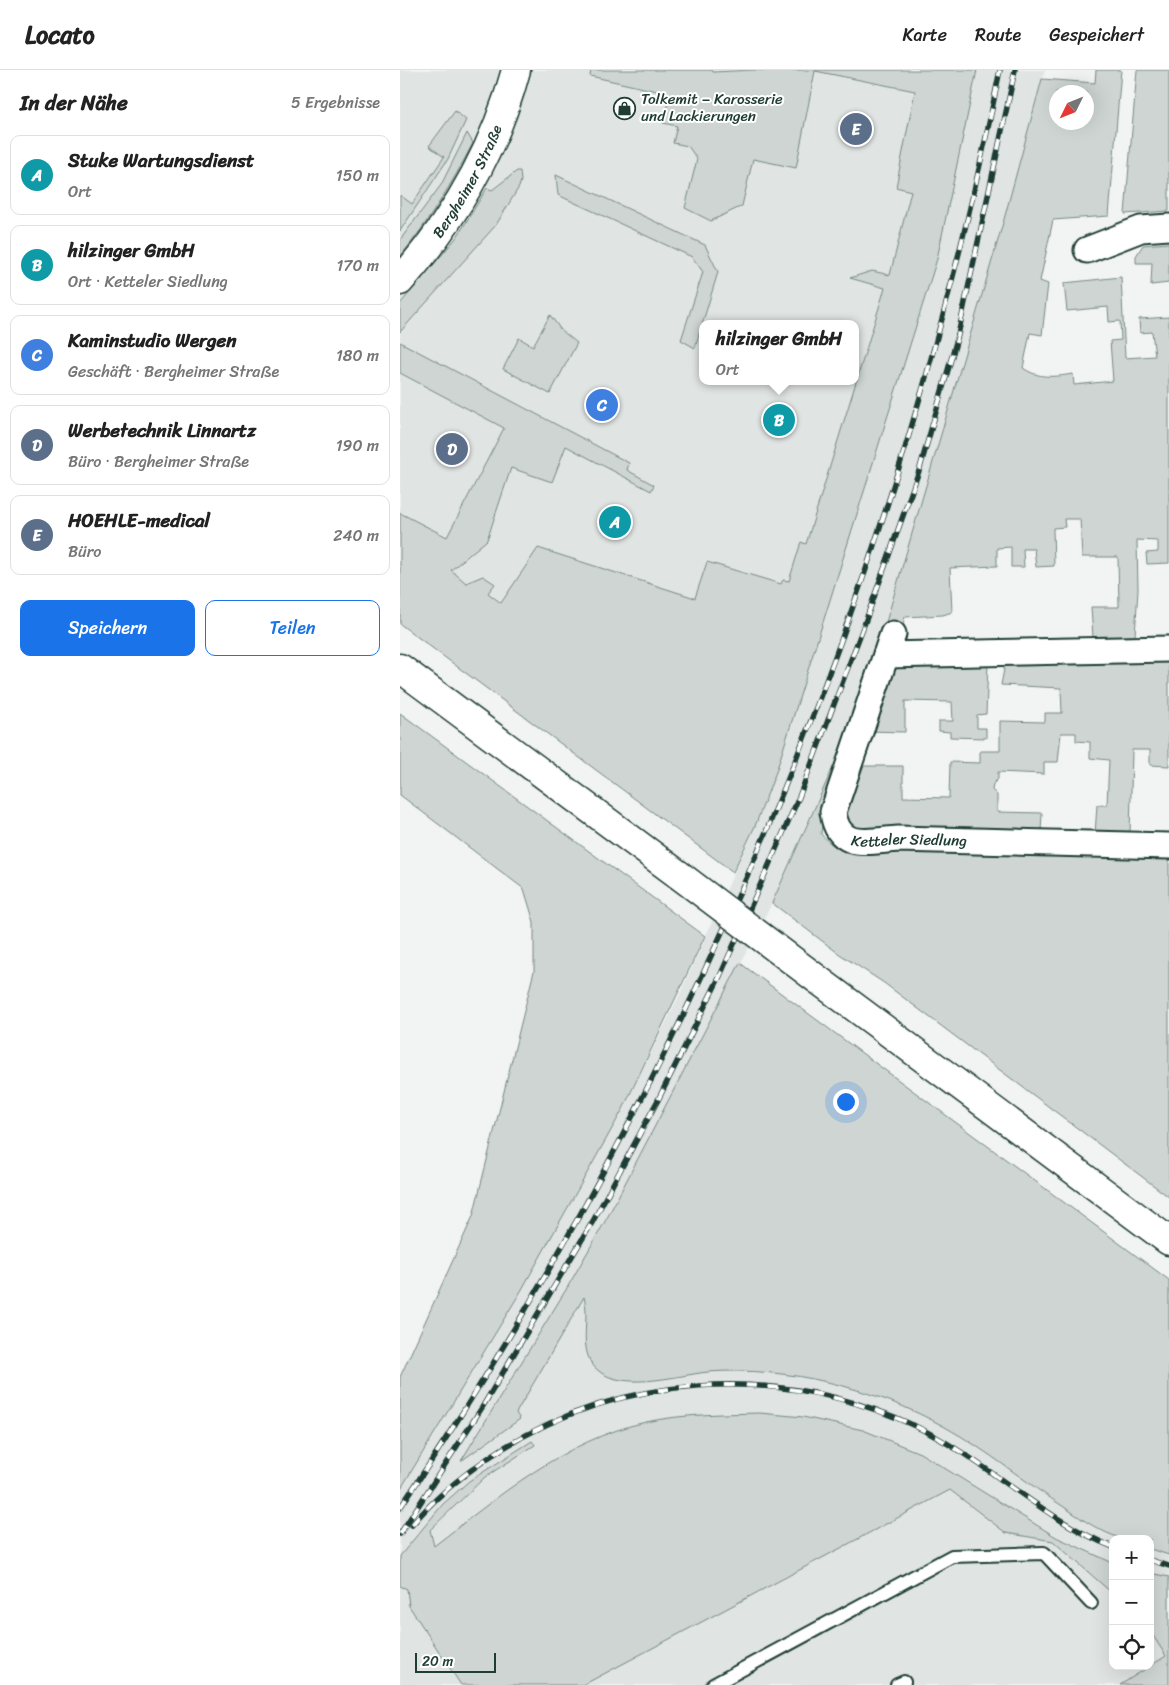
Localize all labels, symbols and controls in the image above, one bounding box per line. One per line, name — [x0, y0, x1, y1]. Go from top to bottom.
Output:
text: Locato — [25, 14, 95, 56]
text: Karte — [902, 19, 947, 51]
text: Route — [975, 19, 1021, 51]
text: Gespeichert — [1049, 19, 1144, 51]
text: In der Nähe — [20, 84, 128, 122]
north arrow — [1049, 85, 1094, 130]
place label: Tolkemit – Karosserie und Lackierungen — [641, 86, 783, 129]
text: 5 Ergebnisse — [291, 88, 380, 117]
shop icon: Tolkemit – Karosserie und Lackierungen — [613, 96, 637, 120]
pin: E — [840, 110, 872, 148]
street label: Bergheimer Straße — [425, 121, 510, 244]
text: Stuke Wartungsdienst — [68, 144, 254, 177]
text: A — [32, 161, 42, 190]
text: 150 m — [336, 161, 379, 190]
text: Ort — [68, 177, 92, 206]
text: hilzinger GmbH — [68, 234, 195, 267]
text: B — [32, 251, 42, 280]
text: 170 m — [336, 251, 379, 280]
text: Ort · Ketteler Siedlung — [68, 267, 228, 296]
popup — [699, 320, 859, 385]
text: hilzinger GmbH — [716, 322, 842, 355]
text: Kaminstudio Wergen — [68, 324, 237, 357]
text: C — [32, 341, 42, 370]
text: 180 m — [336, 341, 379, 370]
text: Ort — [716, 355, 740, 384]
text: Geschäft · Bergheimer Straße — [68, 357, 279, 386]
pin: C — [586, 386, 618, 424]
pin: B — [763, 401, 795, 439]
text: Werbetechnik Linnartz — [68, 414, 256, 447]
pin: D — [436, 430, 468, 468]
text: D — [32, 431, 42, 460]
text: 190 m — [336, 431, 379, 460]
text: Büro · Bergheimer Straße — [68, 447, 249, 476]
pin: A — [599, 503, 631, 541]
text: HOEHLE-medical — [68, 504, 210, 537]
text: E — [33, 521, 41, 550]
text: 240 m — [333, 521, 379, 550]
text: Büro — [68, 537, 101, 566]
button: Speichern — [20, 600, 195, 656]
button: Teilen — [205, 600, 380, 656]
street label: Ketteler Siedlung — [849, 826, 967, 855]
your location — [833, 1089, 859, 1115]
map controls — [1109, 1535, 1154, 1670]
button: + — [1109, 1535, 1154, 1580]
button: − — [1109, 1580, 1154, 1625]
button: locate — [1109, 1625, 1154, 1670]
text: 20 m — [422, 1649, 453, 1674]
scale bar — [415, 1650, 496, 1673]

